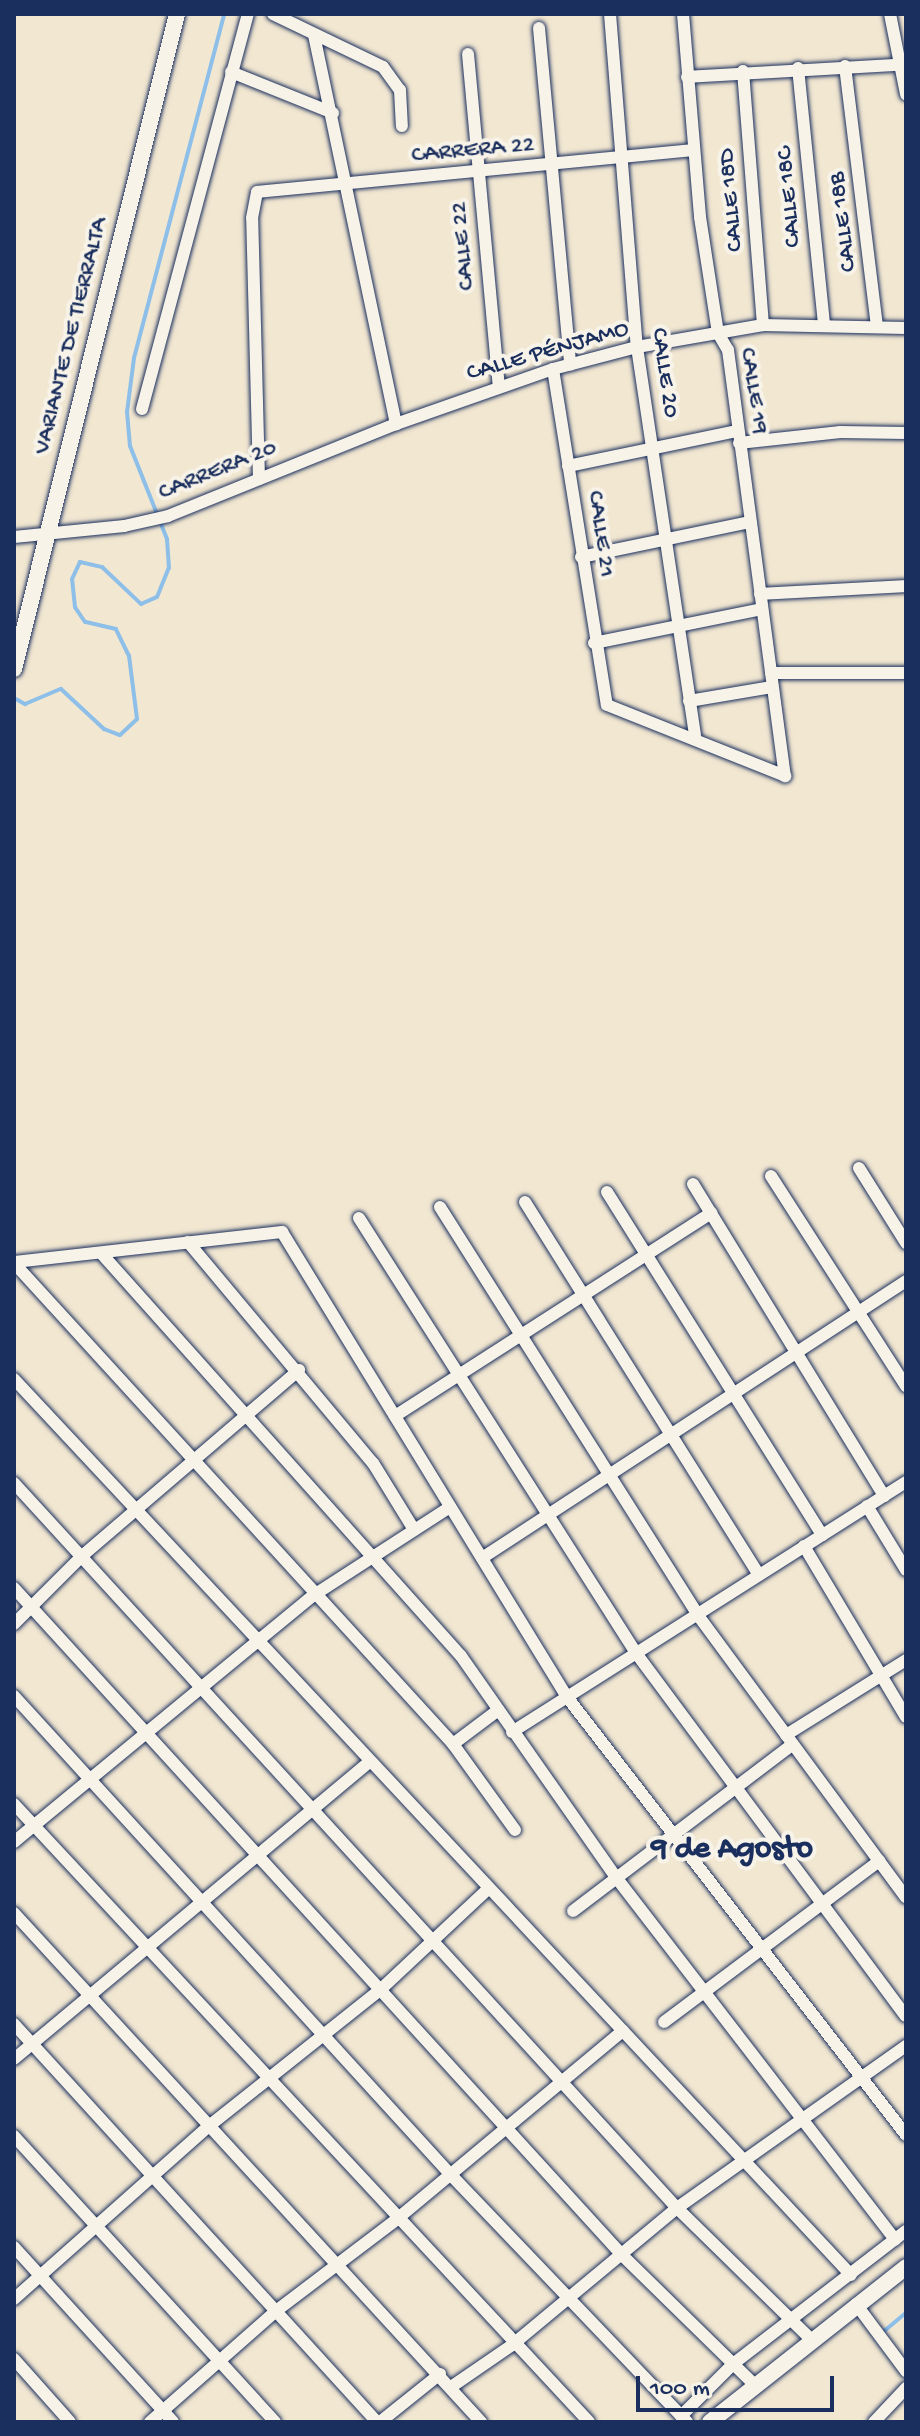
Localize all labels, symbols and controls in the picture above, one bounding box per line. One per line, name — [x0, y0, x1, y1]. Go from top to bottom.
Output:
street label: CARRERA 22 — [410, 131, 536, 171]
street label: CALLE 18C — [771, 145, 809, 249]
street label: CALLE 18D — [713, 147, 751, 253]
street label: CALLE 18B — [824, 170, 864, 274]
street label: CALLE 22 — [446, 200, 482, 292]
street label: VARIANTE DE TIERRALTA — [29, 215, 115, 457]
street label: CALLE PÉNJAMO — [464, 315, 632, 389]
street label: CALLE 20 — [643, 326, 685, 420]
street label: CALLE 19 — [732, 346, 774, 436]
street label: CARRERA 20 — [155, 434, 281, 508]
street label: CALLE 21 — [580, 489, 620, 579]
district label: 9 de Agosto — [651, 1831, 813, 1869]
scale bar — [640, 2360, 838, 2410]
text: 100 m — [650, 2375, 710, 2404]

